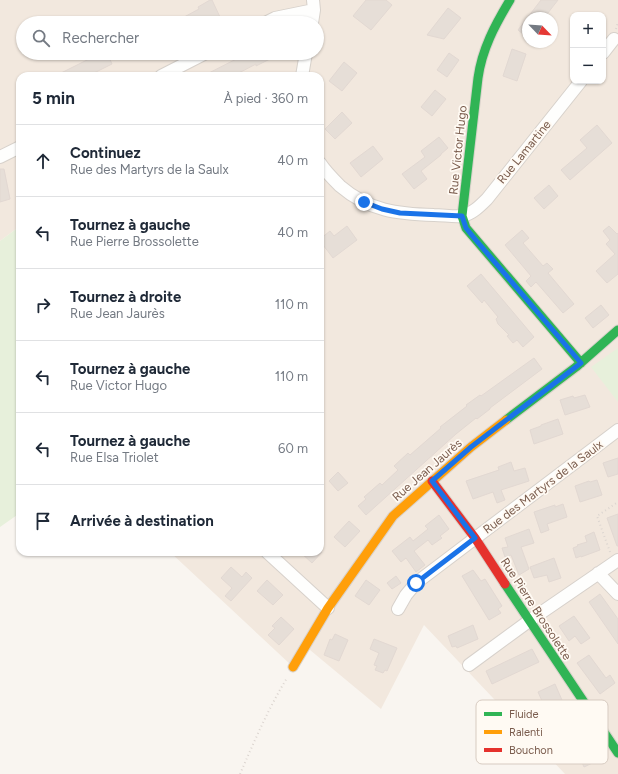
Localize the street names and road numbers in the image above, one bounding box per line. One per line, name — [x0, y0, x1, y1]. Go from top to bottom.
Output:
street label: Rue Victor Hugo — [446, 105, 470, 195]
street label: Rue Lamartine — [494, 117, 554, 186]
street label: Rue Jean Jaurès — [389, 436, 465, 504]
street label: Rue des Martyrs de la Saulx — [480, 437, 606, 537]
street label: Rue Pierre Brossolette — [498, 555, 574, 663]

